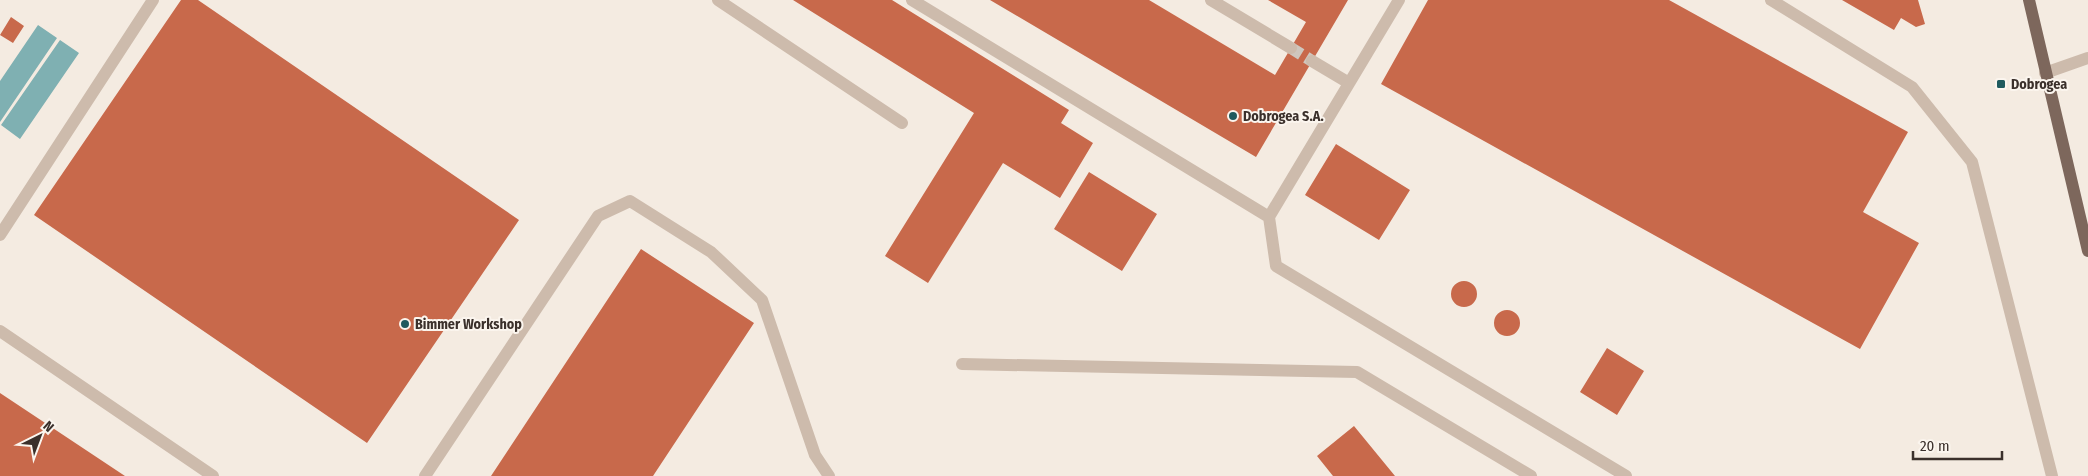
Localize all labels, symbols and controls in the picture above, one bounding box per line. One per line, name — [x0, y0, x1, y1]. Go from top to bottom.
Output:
place label: Dobrogea — [2011, 76, 2067, 93]
marker: Dobrogea — [1995, 78, 2007, 90]
place label: Dobrogea S.A. — [1243, 108, 1324, 125]
marker: Dobrogea S.A. — [1227, 110, 1239, 122]
place label: Bimmer Workshop — [415, 316, 522, 333]
marker: Bimmer Workshop — [399, 318, 411, 330]
north arrow — [15, 411, 65, 461]
text: N — [40, 418, 57, 436]
scale bar — [1913, 428, 2002, 460]
text: 20 m — [1920, 437, 1950, 455]

